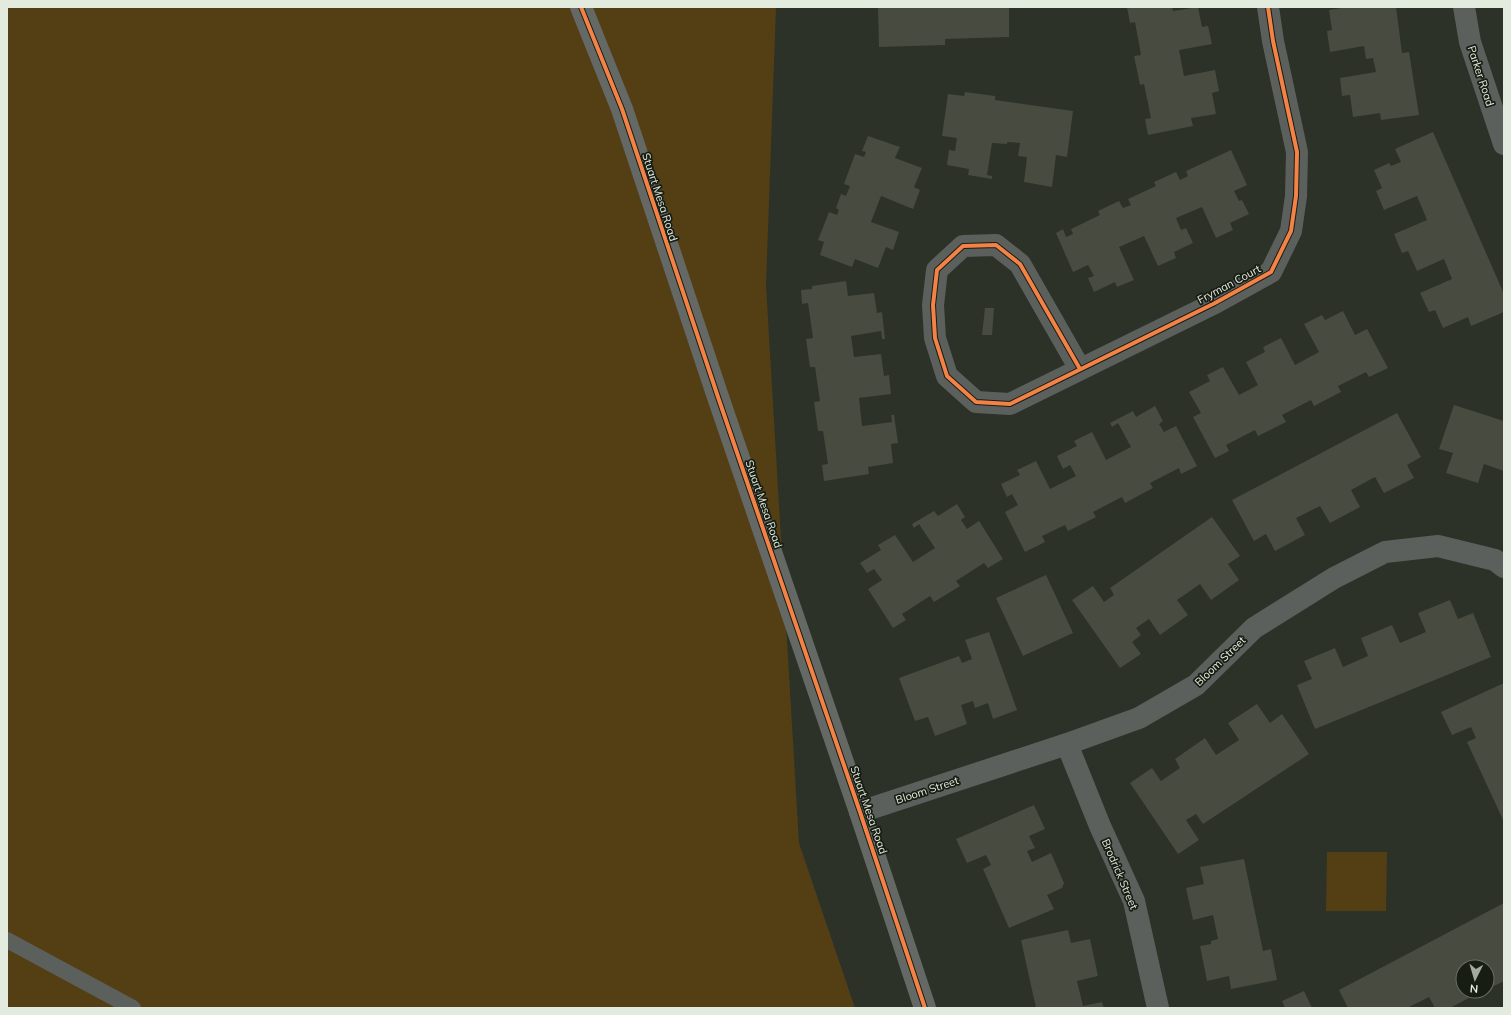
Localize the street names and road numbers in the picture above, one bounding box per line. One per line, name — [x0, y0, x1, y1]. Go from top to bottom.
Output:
street label: Parker Road — [1465, 44, 1497, 108]
street label: Stuart Mesa Road — [639, 151, 681, 243]
street label: Fryman Court — [1195, 261, 1263, 307]
street label: Stuart Mesa Road — [742, 458, 786, 550]
street label: Bloom Street — [1192, 633, 1249, 689]
street label: Stuart Mesa Road — [847, 764, 891, 856]
street label: Bloom Street — [894, 773, 961, 807]
street label: Brodrick Street — [1099, 837, 1141, 912]

